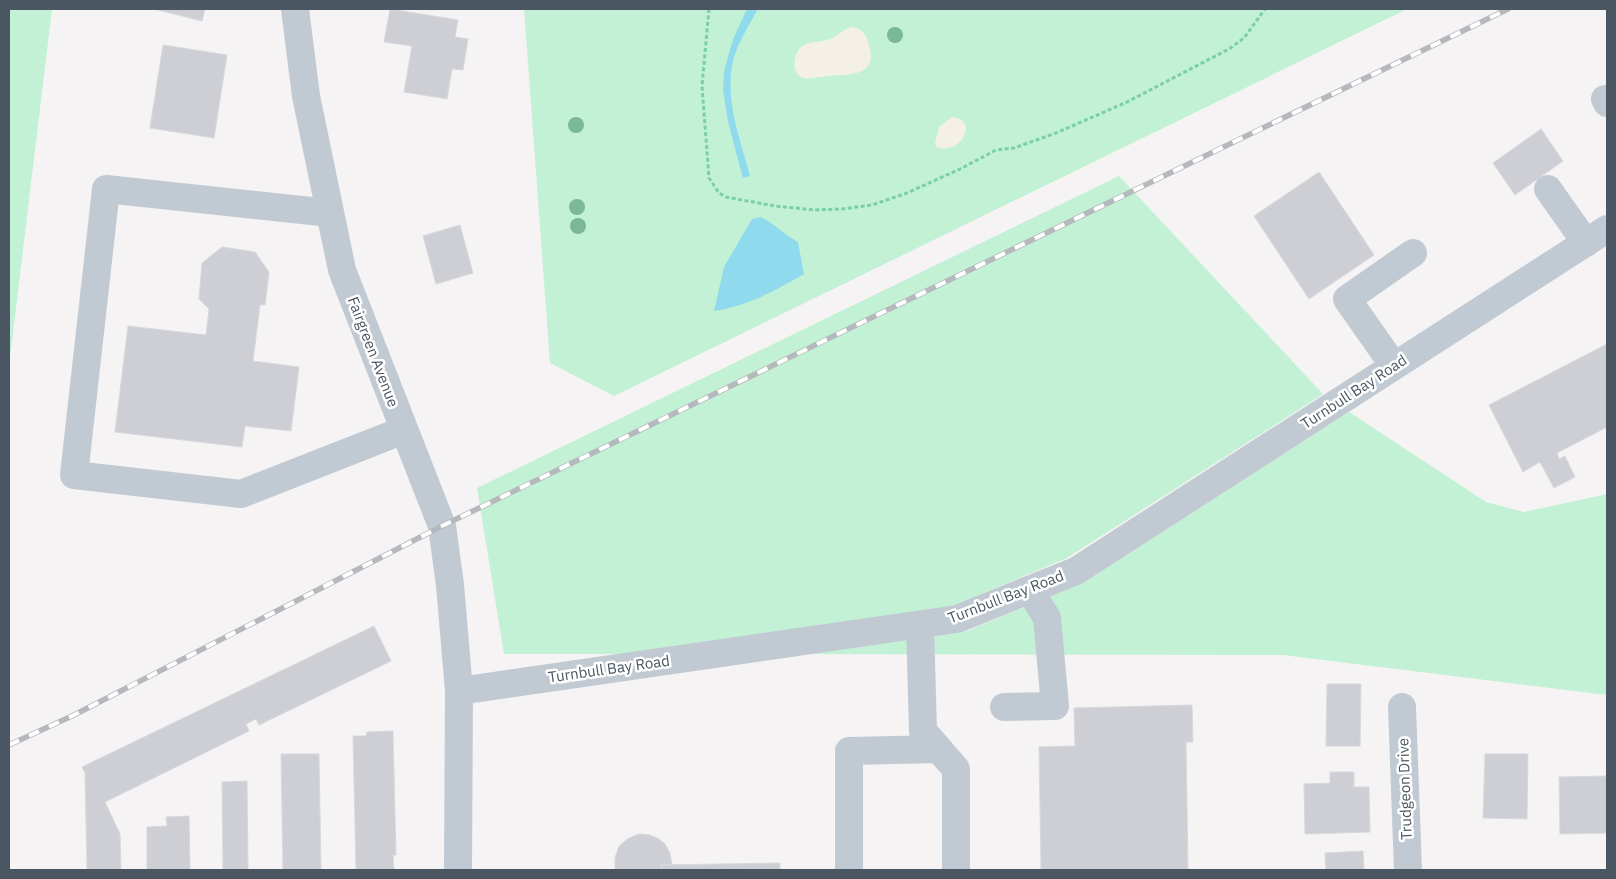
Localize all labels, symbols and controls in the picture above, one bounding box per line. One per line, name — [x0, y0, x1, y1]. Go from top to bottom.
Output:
street label: Fairgreen Avenue — [344, 294, 403, 410]
street label: Turnbull Bay Road — [1297, 350, 1410, 433]
street label: Turnbull Bay Road — [945, 566, 1066, 627]
street label: Turnbull Bay Road — [547, 651, 671, 686]
street label: Trudgeon Drive — [1393, 738, 1416, 840]

